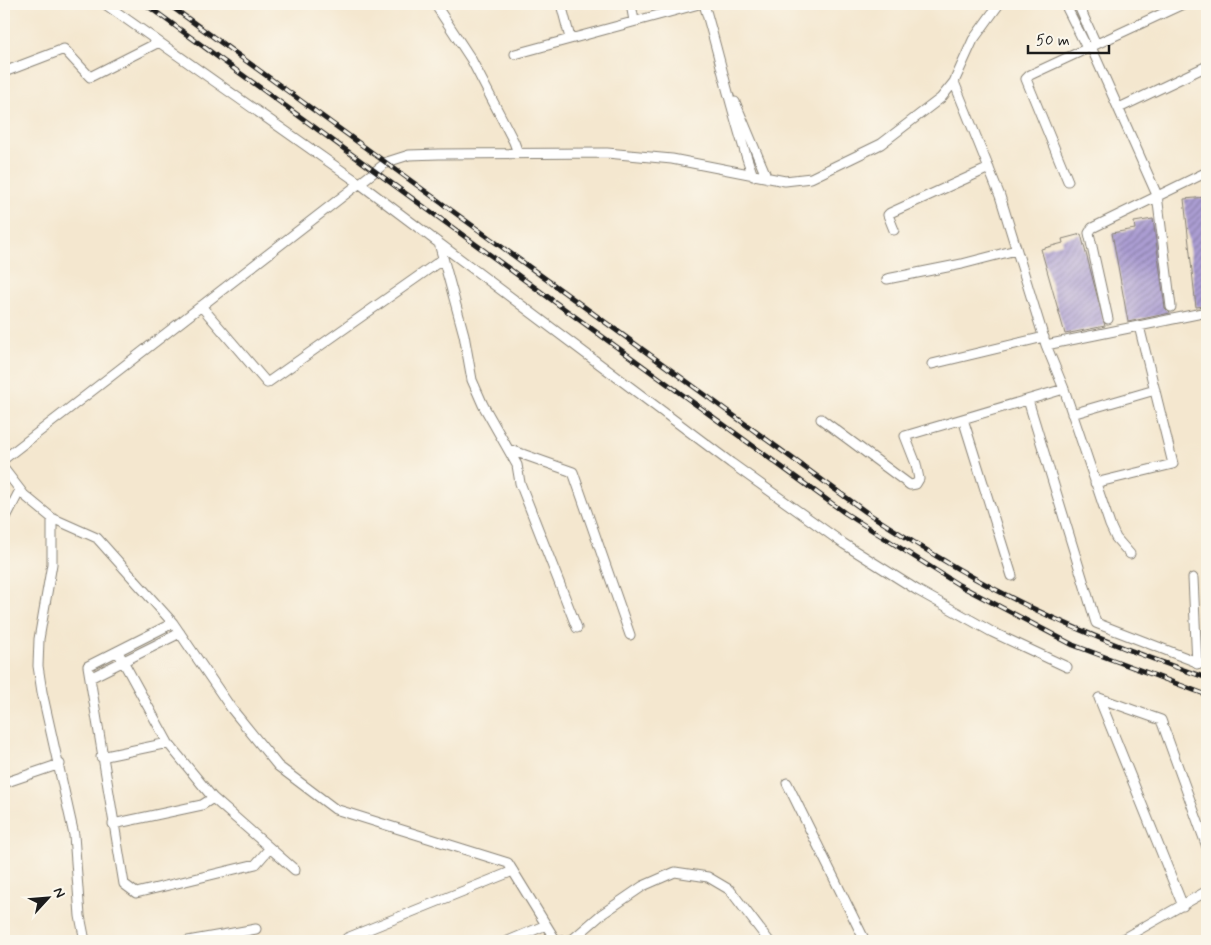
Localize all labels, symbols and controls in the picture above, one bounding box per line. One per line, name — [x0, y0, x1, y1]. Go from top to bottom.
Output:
scale bar — [1028, 22, 1110, 54]
text: 50 m — [1036, 31, 1070, 51]
north arrow — [22, 872, 72, 922]
text: N — [49, 885, 69, 901]

